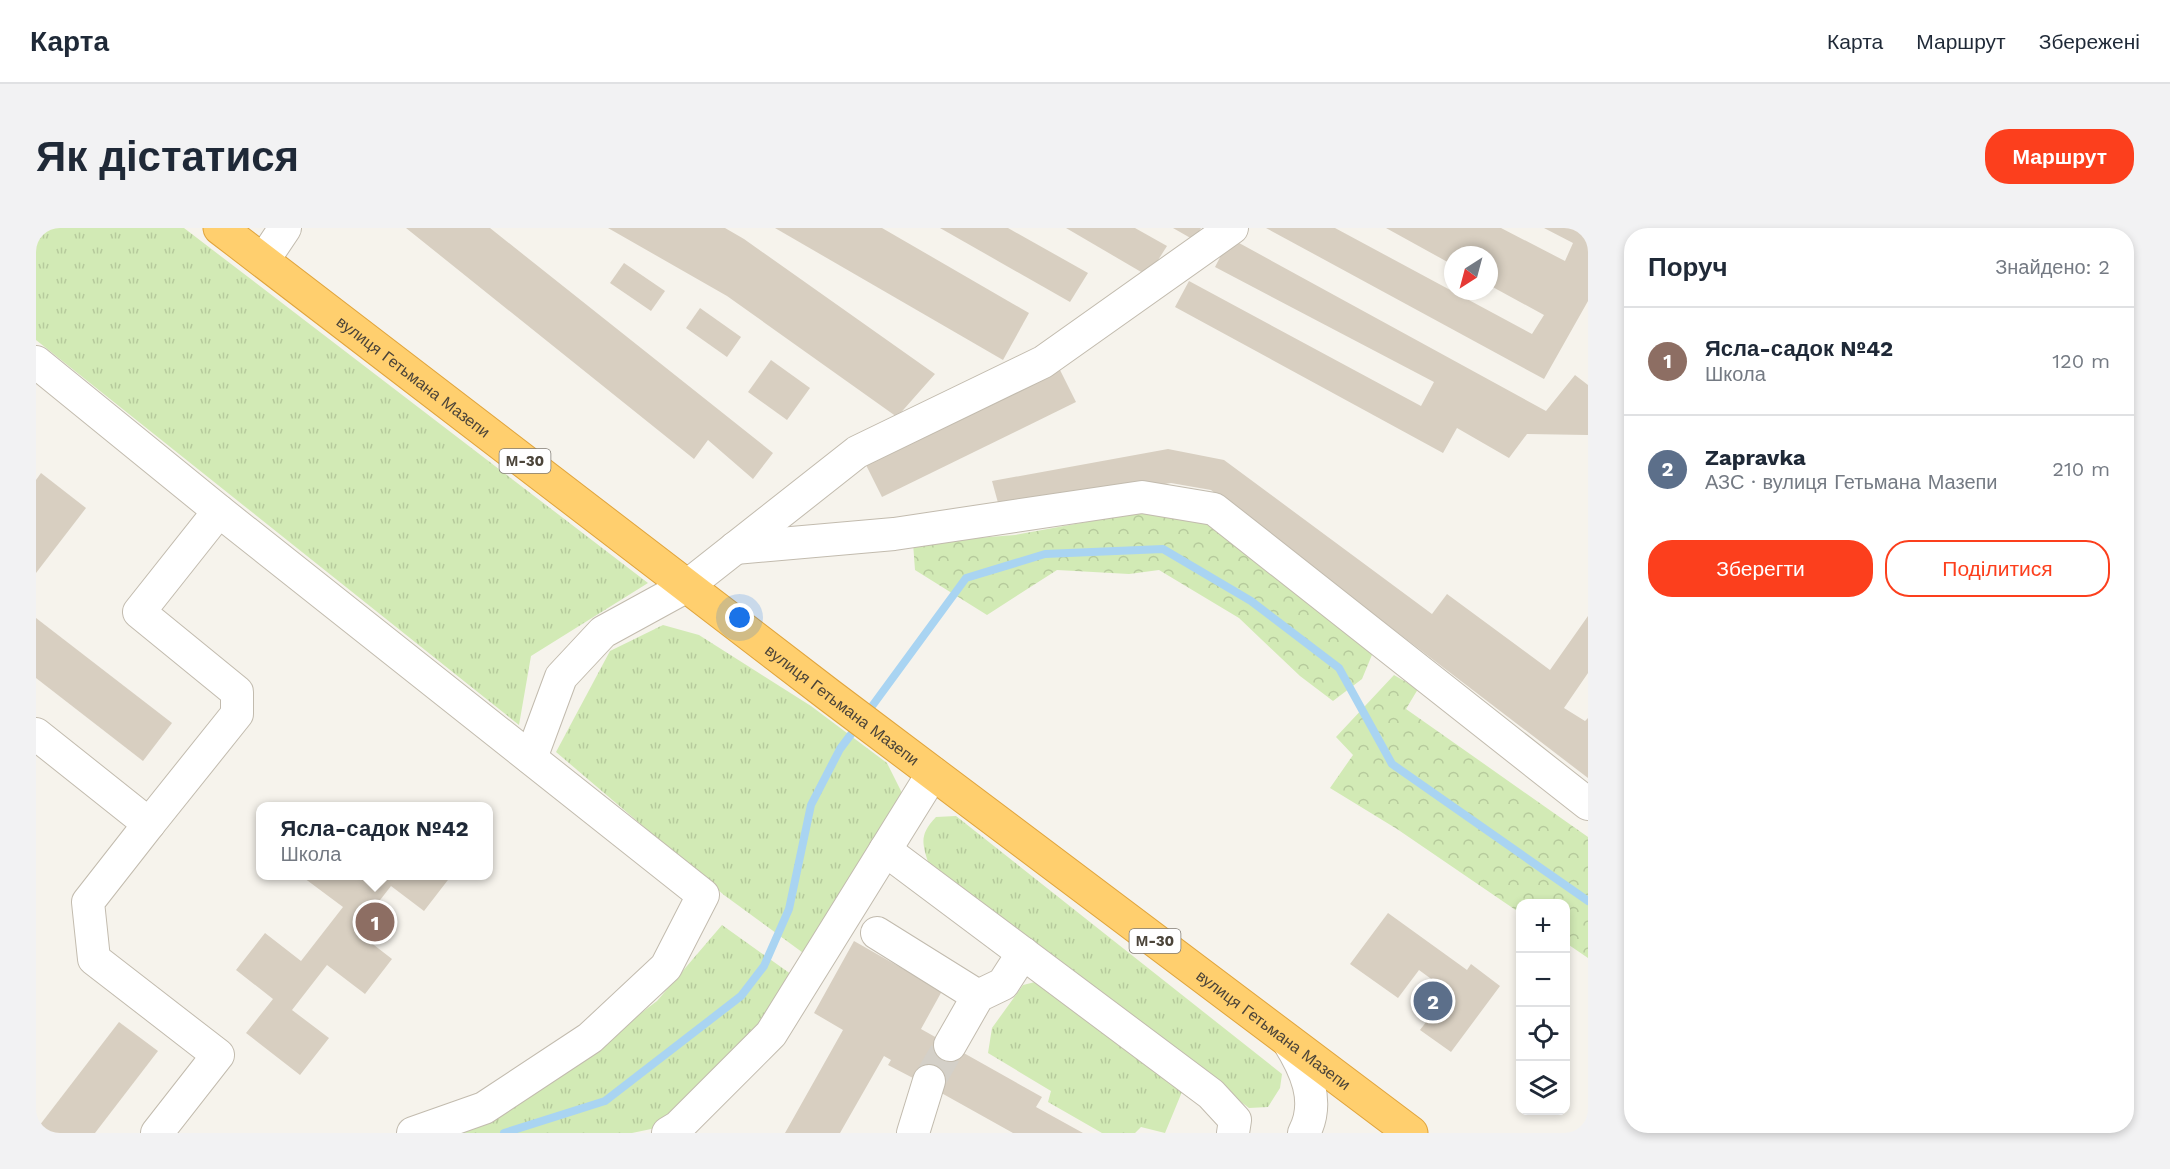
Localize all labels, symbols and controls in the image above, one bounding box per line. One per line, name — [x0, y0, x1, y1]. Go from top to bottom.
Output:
text: Карта — [30, 25, 109, 58]
text: Карта — [1827, 29, 1883, 54]
text: Маршрут — [1916, 29, 2006, 54]
text: Збережені — [2039, 29, 2140, 54]
button: Маршрут — [1985, 129, 2134, 184]
text: Як дістатися — [36, 132, 299, 181]
north arrow — [1444, 246, 1498, 300]
text: Поруч — [1648, 252, 1728, 282]
text: Знайдено: 2 — [1995, 255, 2110, 279]
street label: вулиця Гетьмана Мазепи — [333, 312, 494, 442]
text: Ясла-садок №42 — [1705, 336, 1893, 361]
text: 1 — [1663, 349, 1672, 373]
text: 120 m — [2052, 349, 2110, 373]
text: Школа — [1705, 362, 1766, 386]
text: Zapravka — [1705, 445, 1806, 470]
road number: М-30 — [500, 449, 550, 473]
text: 2 — [1662, 457, 1673, 481]
text: 210 m — [2052, 457, 2110, 481]
text: АЗС · вулиця Гетьмана Мазепи — [1705, 470, 1998, 494]
button: Зберегти — [1648, 540, 1873, 597]
button: Поділитися — [1885, 540, 2110, 597]
your location — [725, 603, 754, 632]
street label: вулиця Гетьмана Мазепи — [761, 641, 923, 769]
popup — [256, 802, 493, 880]
text: Ясла-садок №42 — [281, 816, 469, 841]
text: Школа — [281, 842, 341, 866]
map controls — [1516, 899, 1570, 1115]
button: + — [1516, 899, 1570, 953]
pin: 1 — [356, 900, 394, 944]
road number: М-30 — [1130, 929, 1180, 953]
button: − — [1516, 953, 1570, 1007]
street label: вулиця Гетьмана Мазепи — [1193, 966, 1354, 1094]
pin: 2 — [1414, 978, 1452, 1024]
button: locate — [1516, 1007, 1570, 1061]
button: layers — [1516, 1061, 1570, 1115]

